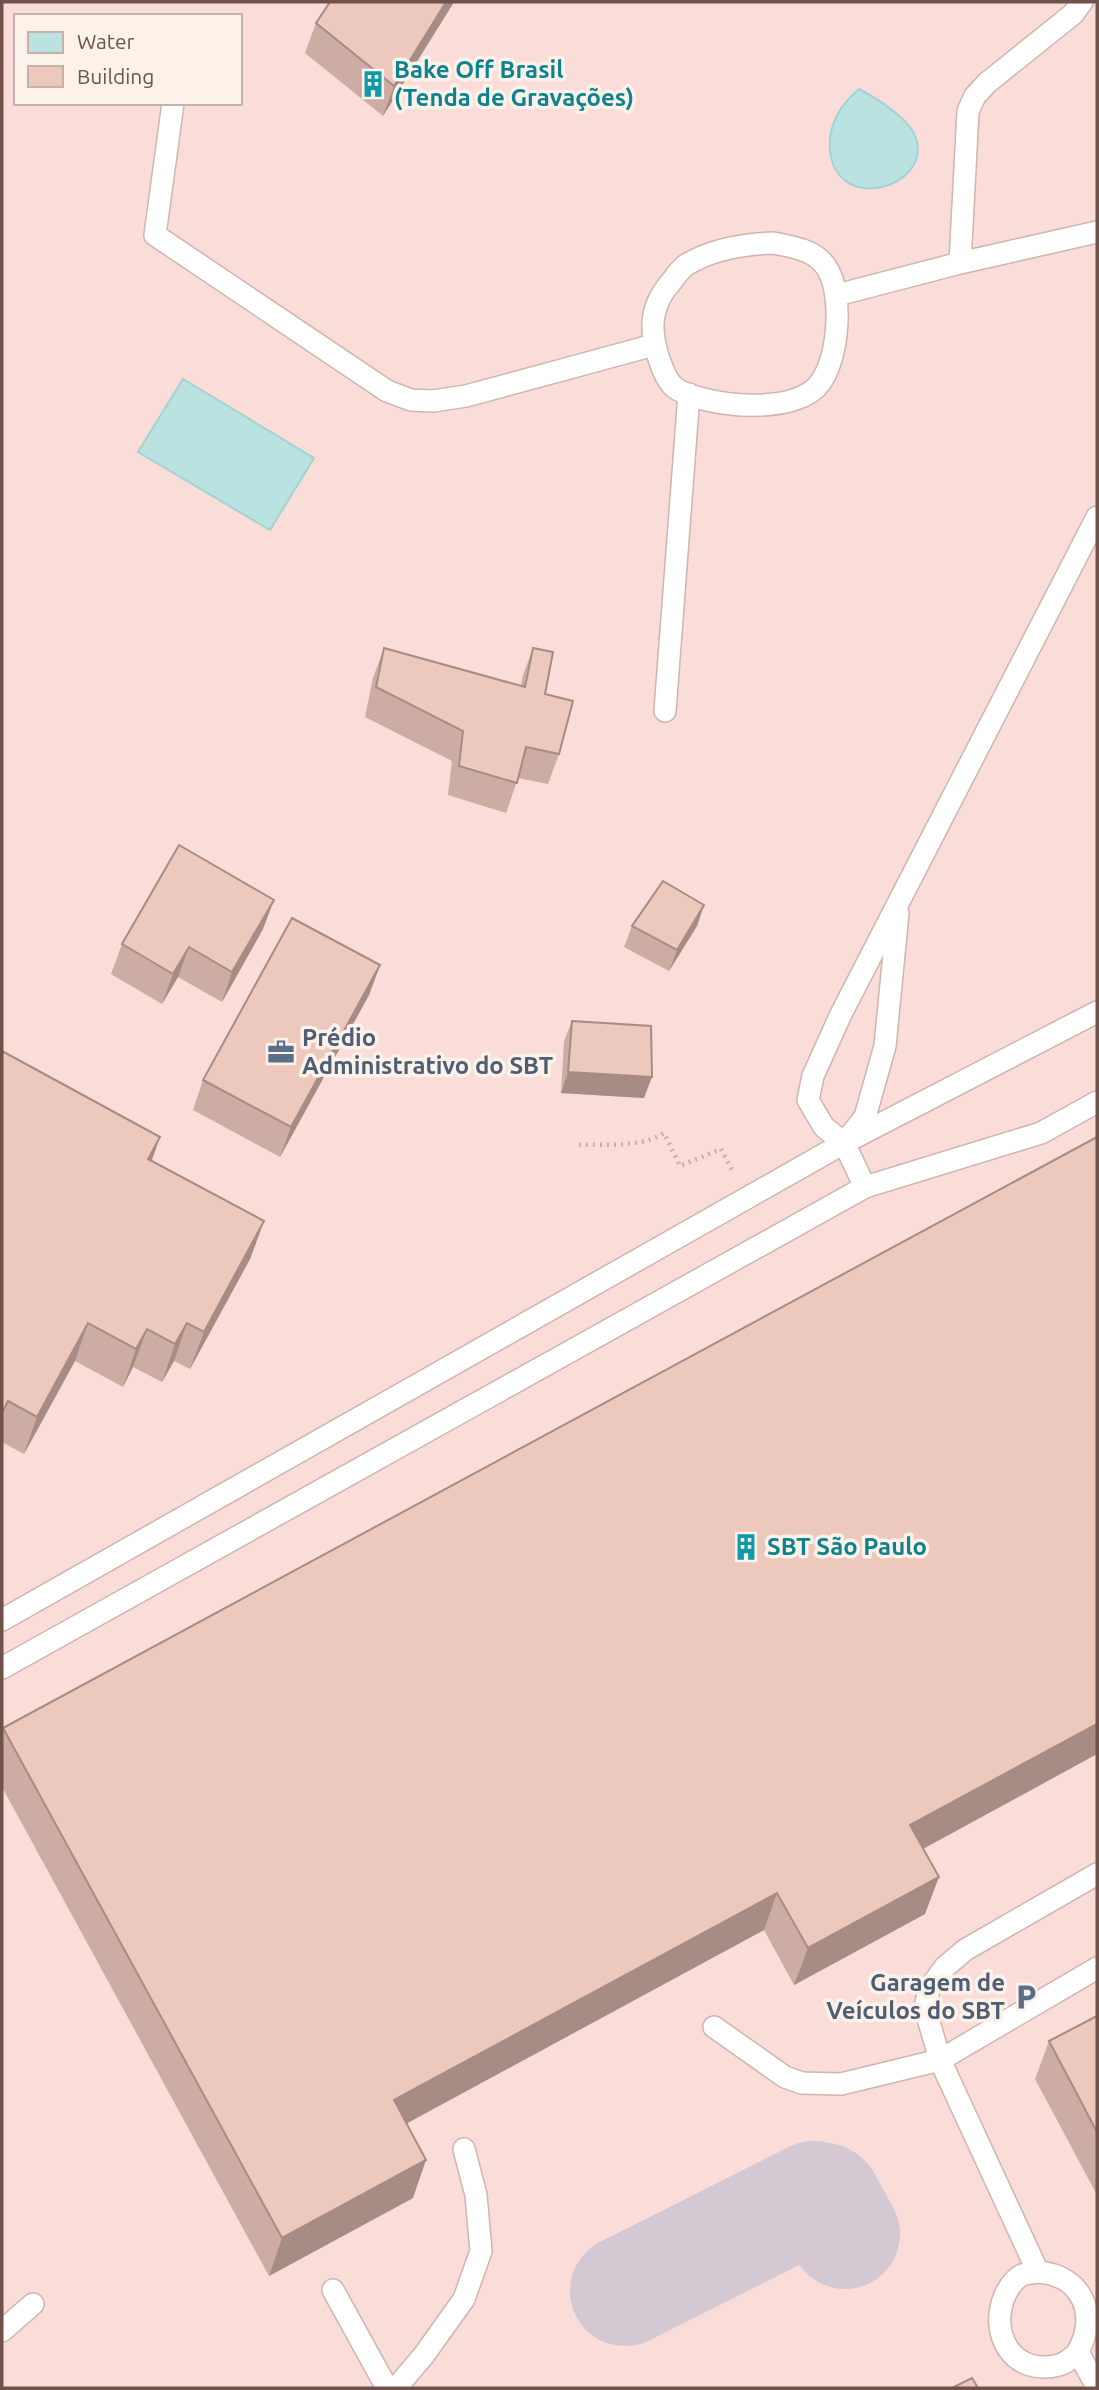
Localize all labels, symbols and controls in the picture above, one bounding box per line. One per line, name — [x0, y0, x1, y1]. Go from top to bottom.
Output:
legend — [14, 14, 242, 105]
text: Water — [77, 29, 135, 53]
place label: Bake Off Brasil (Tenda de Gravações) — [394, 56, 634, 111]
text: Building — [77, 64, 154, 88]
building icon: Bake Off Brasil (Tenda de Gravações) — [358, 69, 388, 99]
place label: Prédio Administrativo do SBT — [302, 1024, 553, 1079]
office icon: Prédio Administrativo do SBT — [266, 1037, 296, 1067]
building icon: SBT São Paulo — [731, 1532, 761, 1562]
place label: SBT São Paulo — [767, 1533, 927, 1560]
place label: Garagem de Veículos do SBT — [826, 1969, 1005, 2024]
parking icon: Garagem de Veículos do SBT — [1011, 1982, 1041, 2012]

